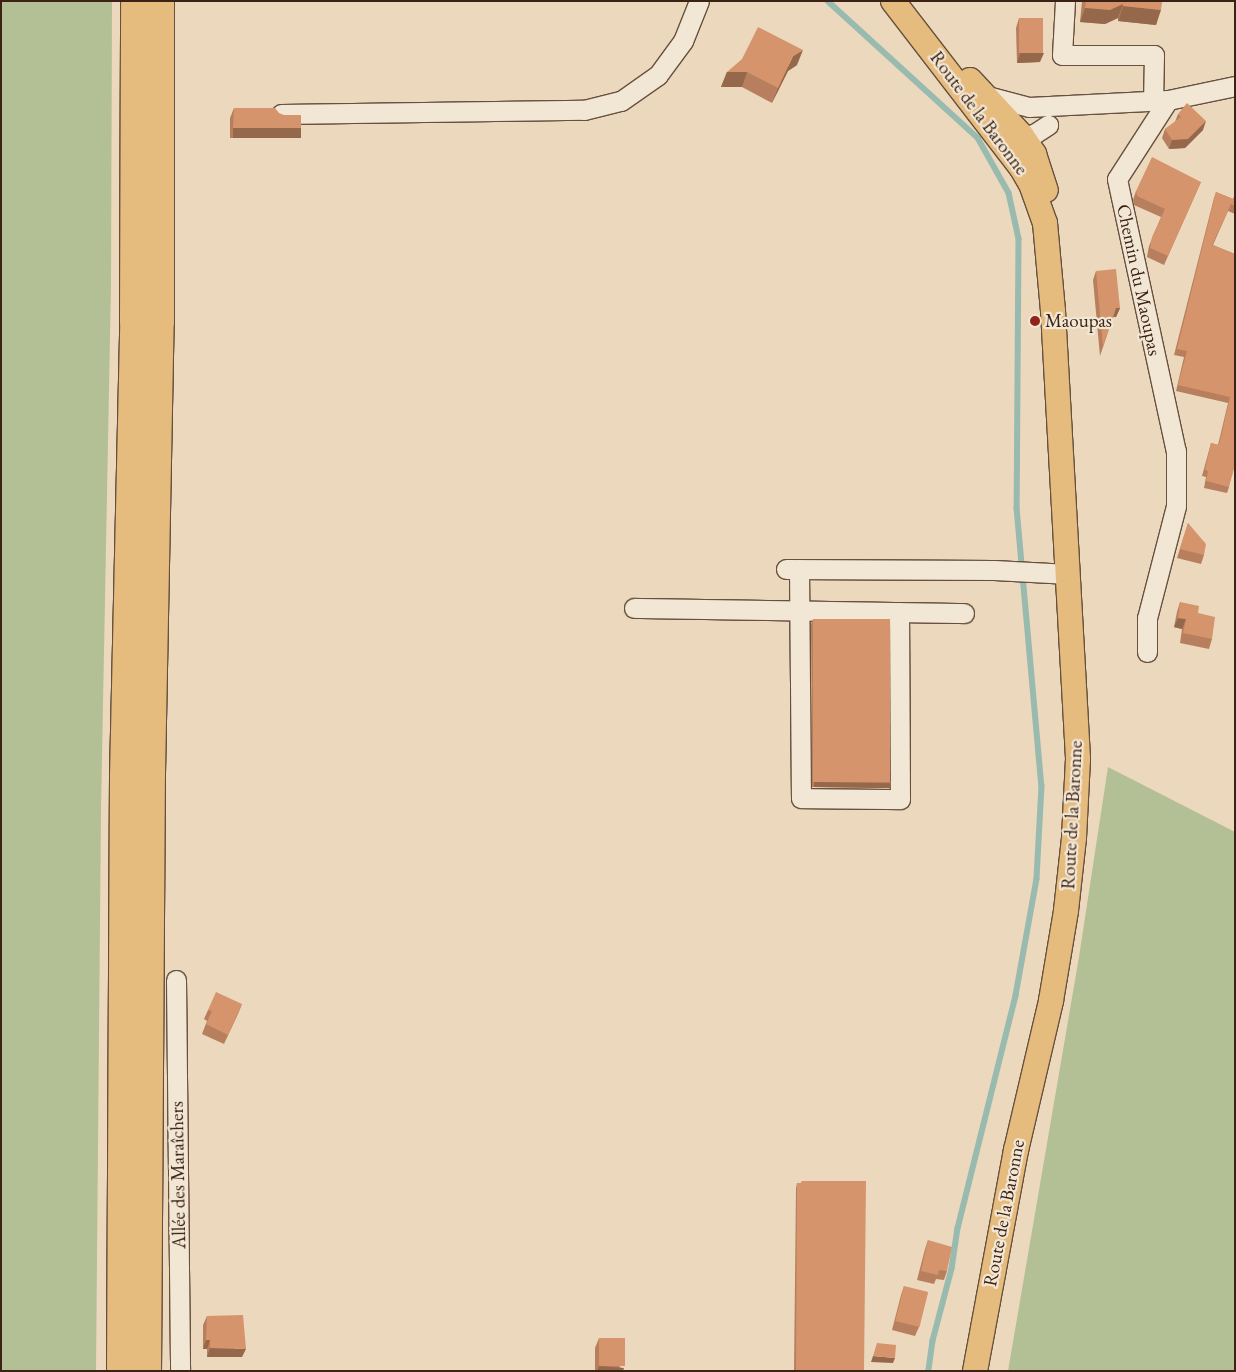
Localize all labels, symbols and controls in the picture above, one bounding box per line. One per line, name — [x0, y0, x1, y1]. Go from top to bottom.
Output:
street label: Route de la Baronne — [925, 47, 1033, 179]
street label: Chemin du Maoupas — [1112, 202, 1166, 358]
place label: Maoupas — [1045, 310, 1112, 332]
marker: Maoupas — [1029, 315, 1041, 327]
street label: Route de la Baronne — [1057, 740, 1087, 890]
street label: Allée des Maraîchers — [165, 1101, 191, 1249]
street label: Route de la Baronne — [979, 1138, 1029, 1288]

